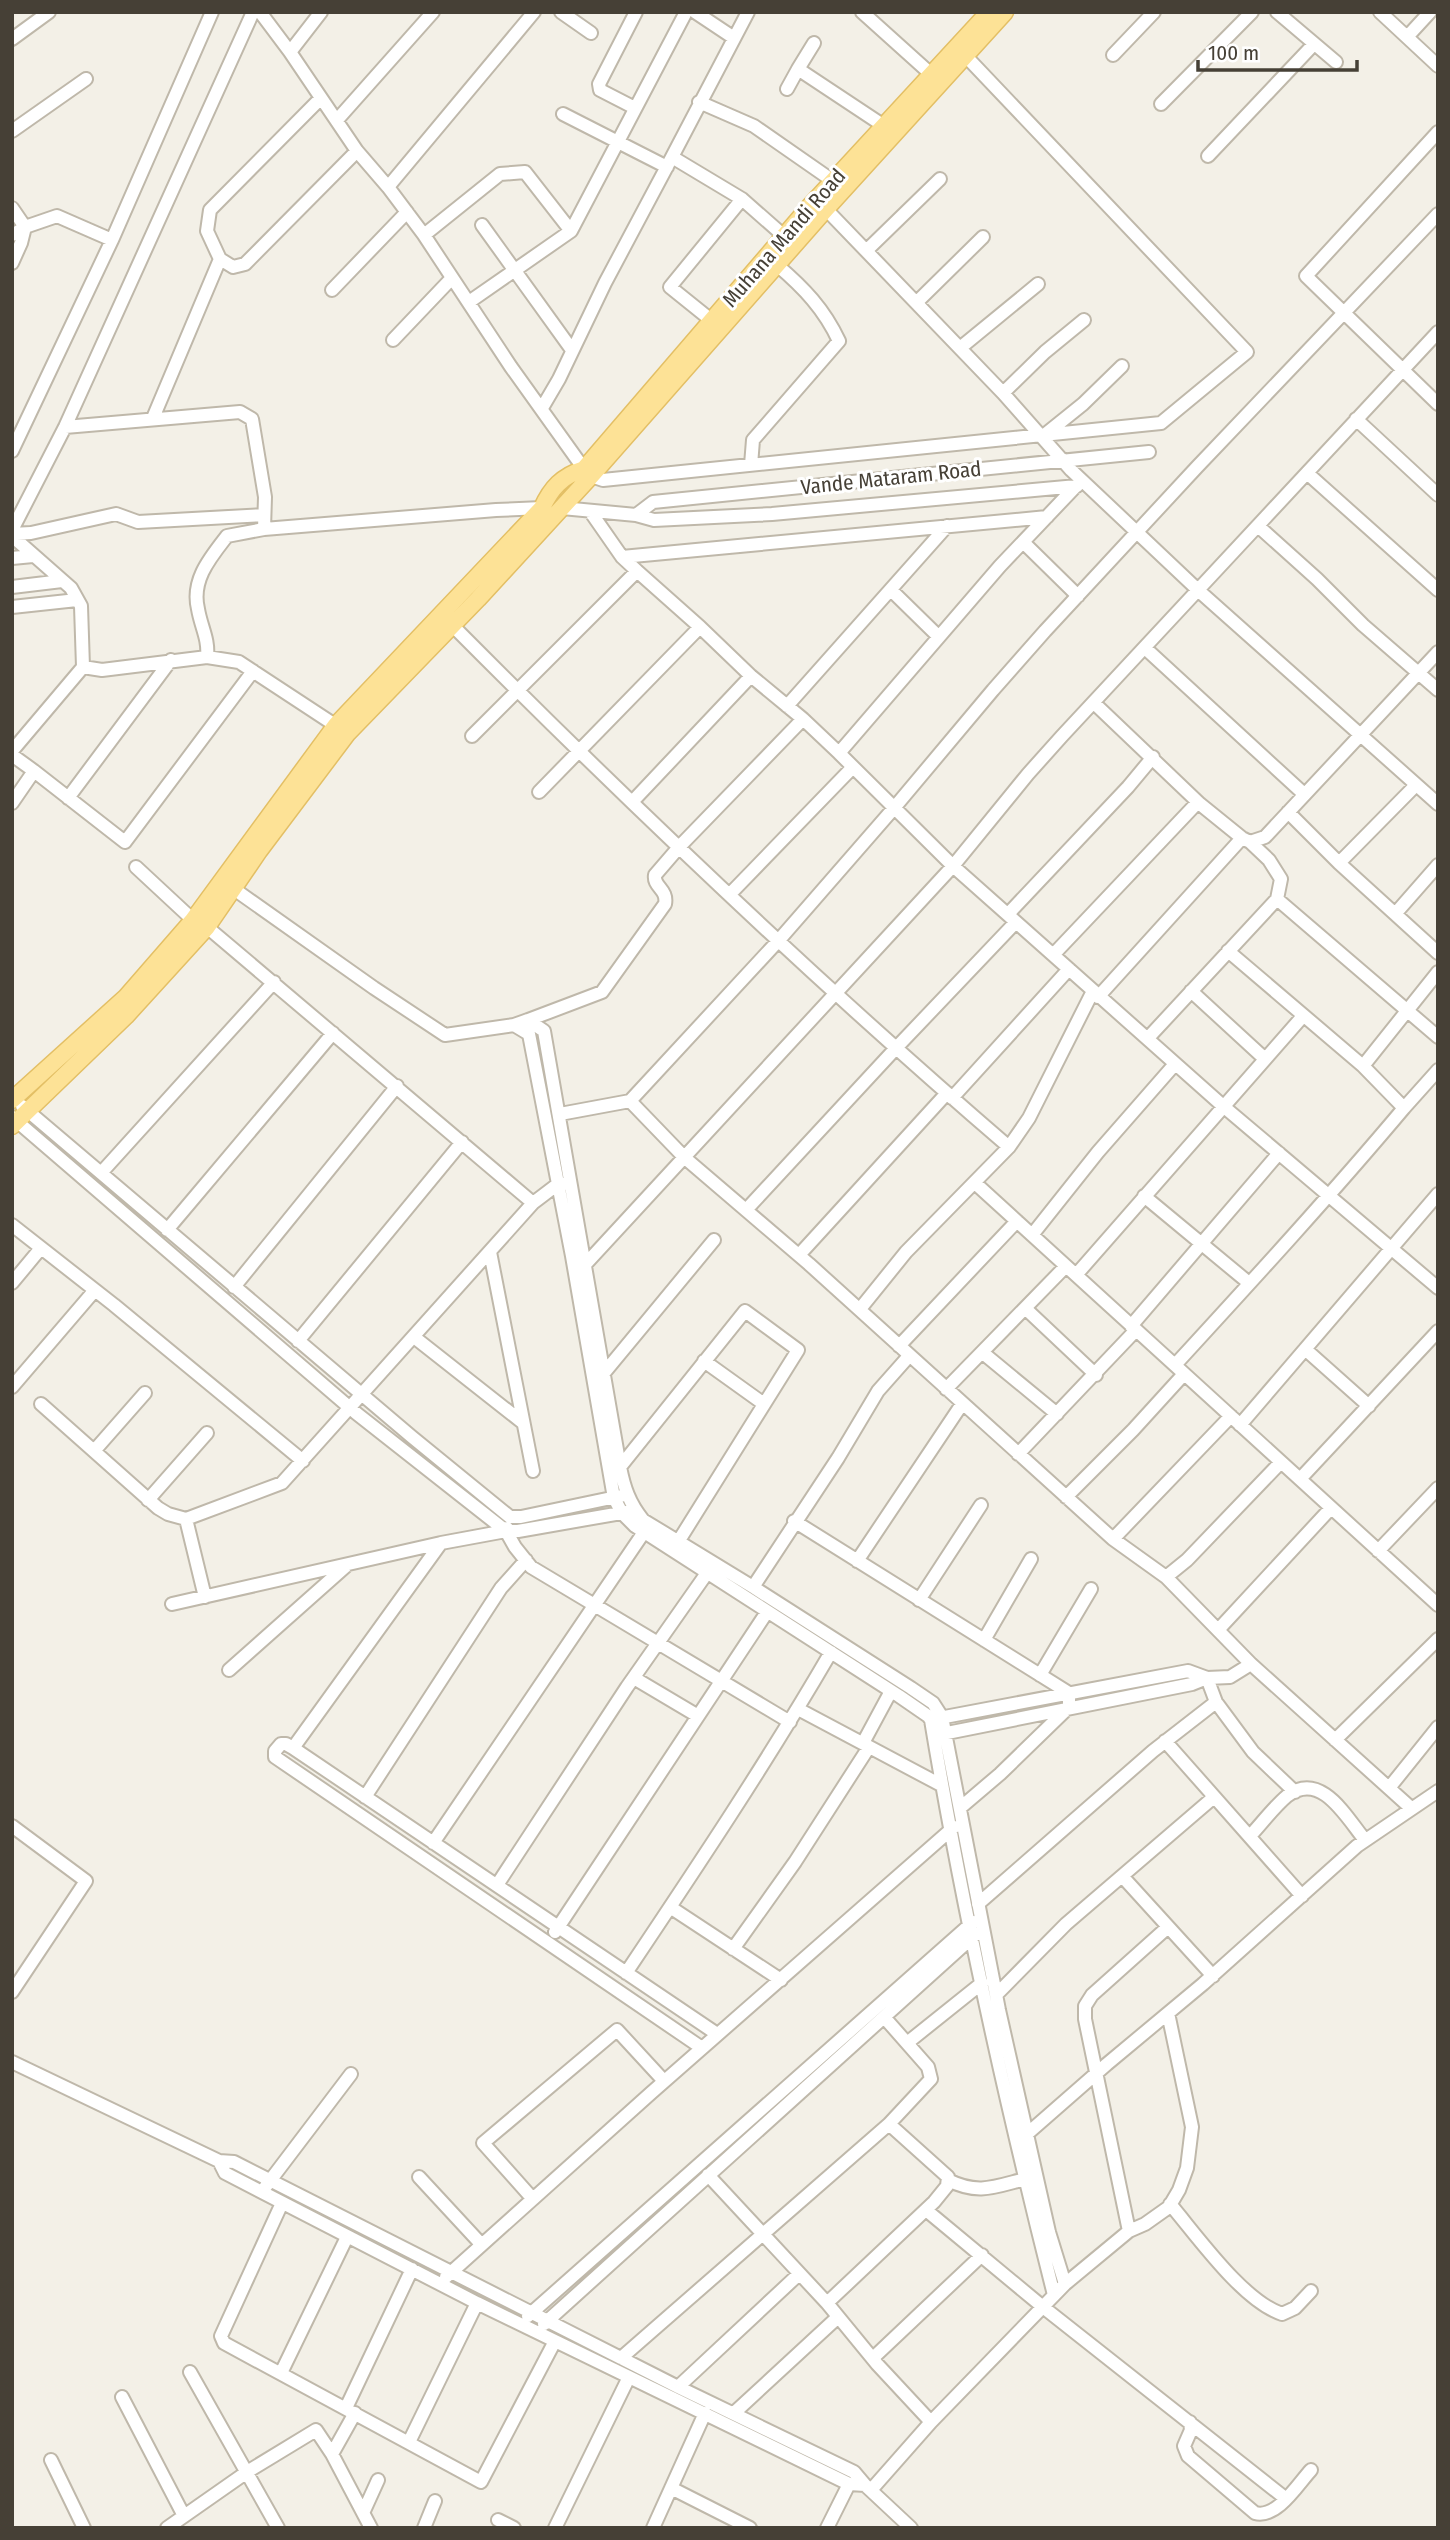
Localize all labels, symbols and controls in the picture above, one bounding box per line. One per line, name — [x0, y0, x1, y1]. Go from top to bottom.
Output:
scale bar — [1198, 28, 1357, 72]
text: 100 m — [1208, 40, 1259, 66]
street label: Muhana Mandi Road — [717, 163, 851, 313]
street label: Vande Mataram Road — [799, 456, 983, 500]

